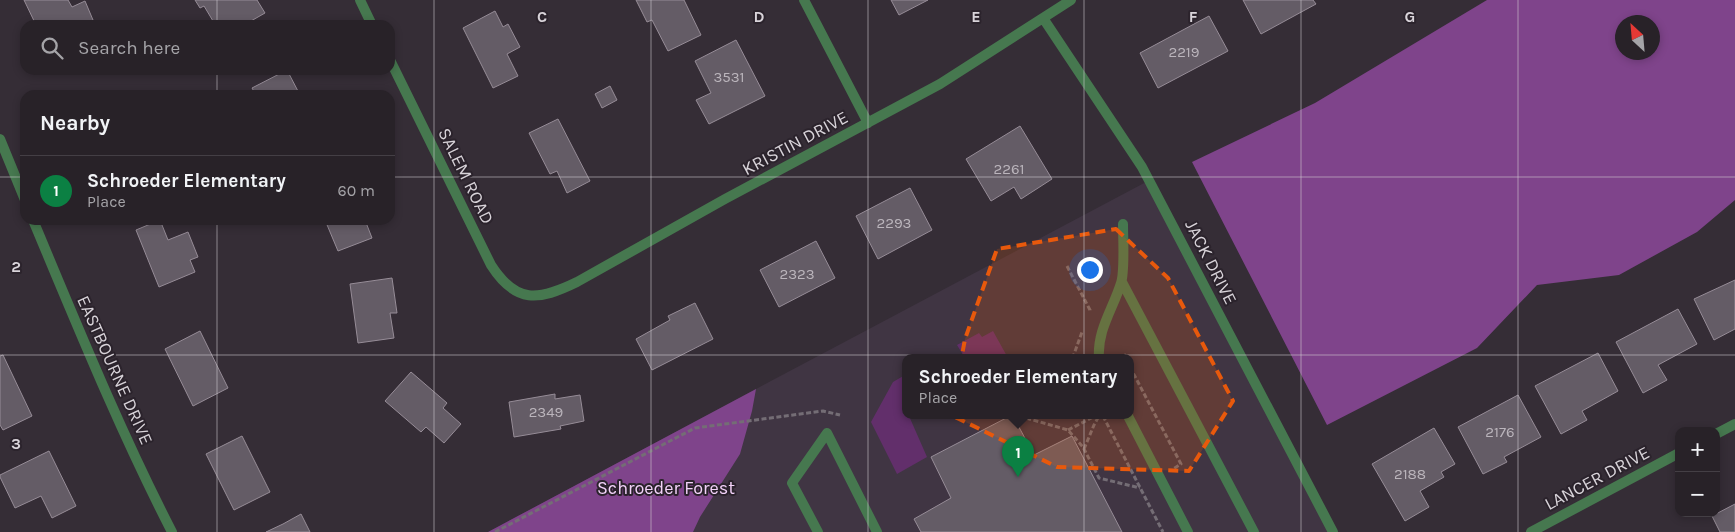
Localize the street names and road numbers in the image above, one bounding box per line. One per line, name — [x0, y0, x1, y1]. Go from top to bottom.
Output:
street label: KRISTIN DRIVE — [738, 106, 852, 180]
street label: SALEM ROAD — [433, 124, 499, 228]
street label: JACK DRIVE — [1180, 216, 1242, 308]
street label: EASTBOURNE DRIVE — [72, 292, 158, 448]
street label: LANCER DRIVE — [1541, 441, 1653, 515]

